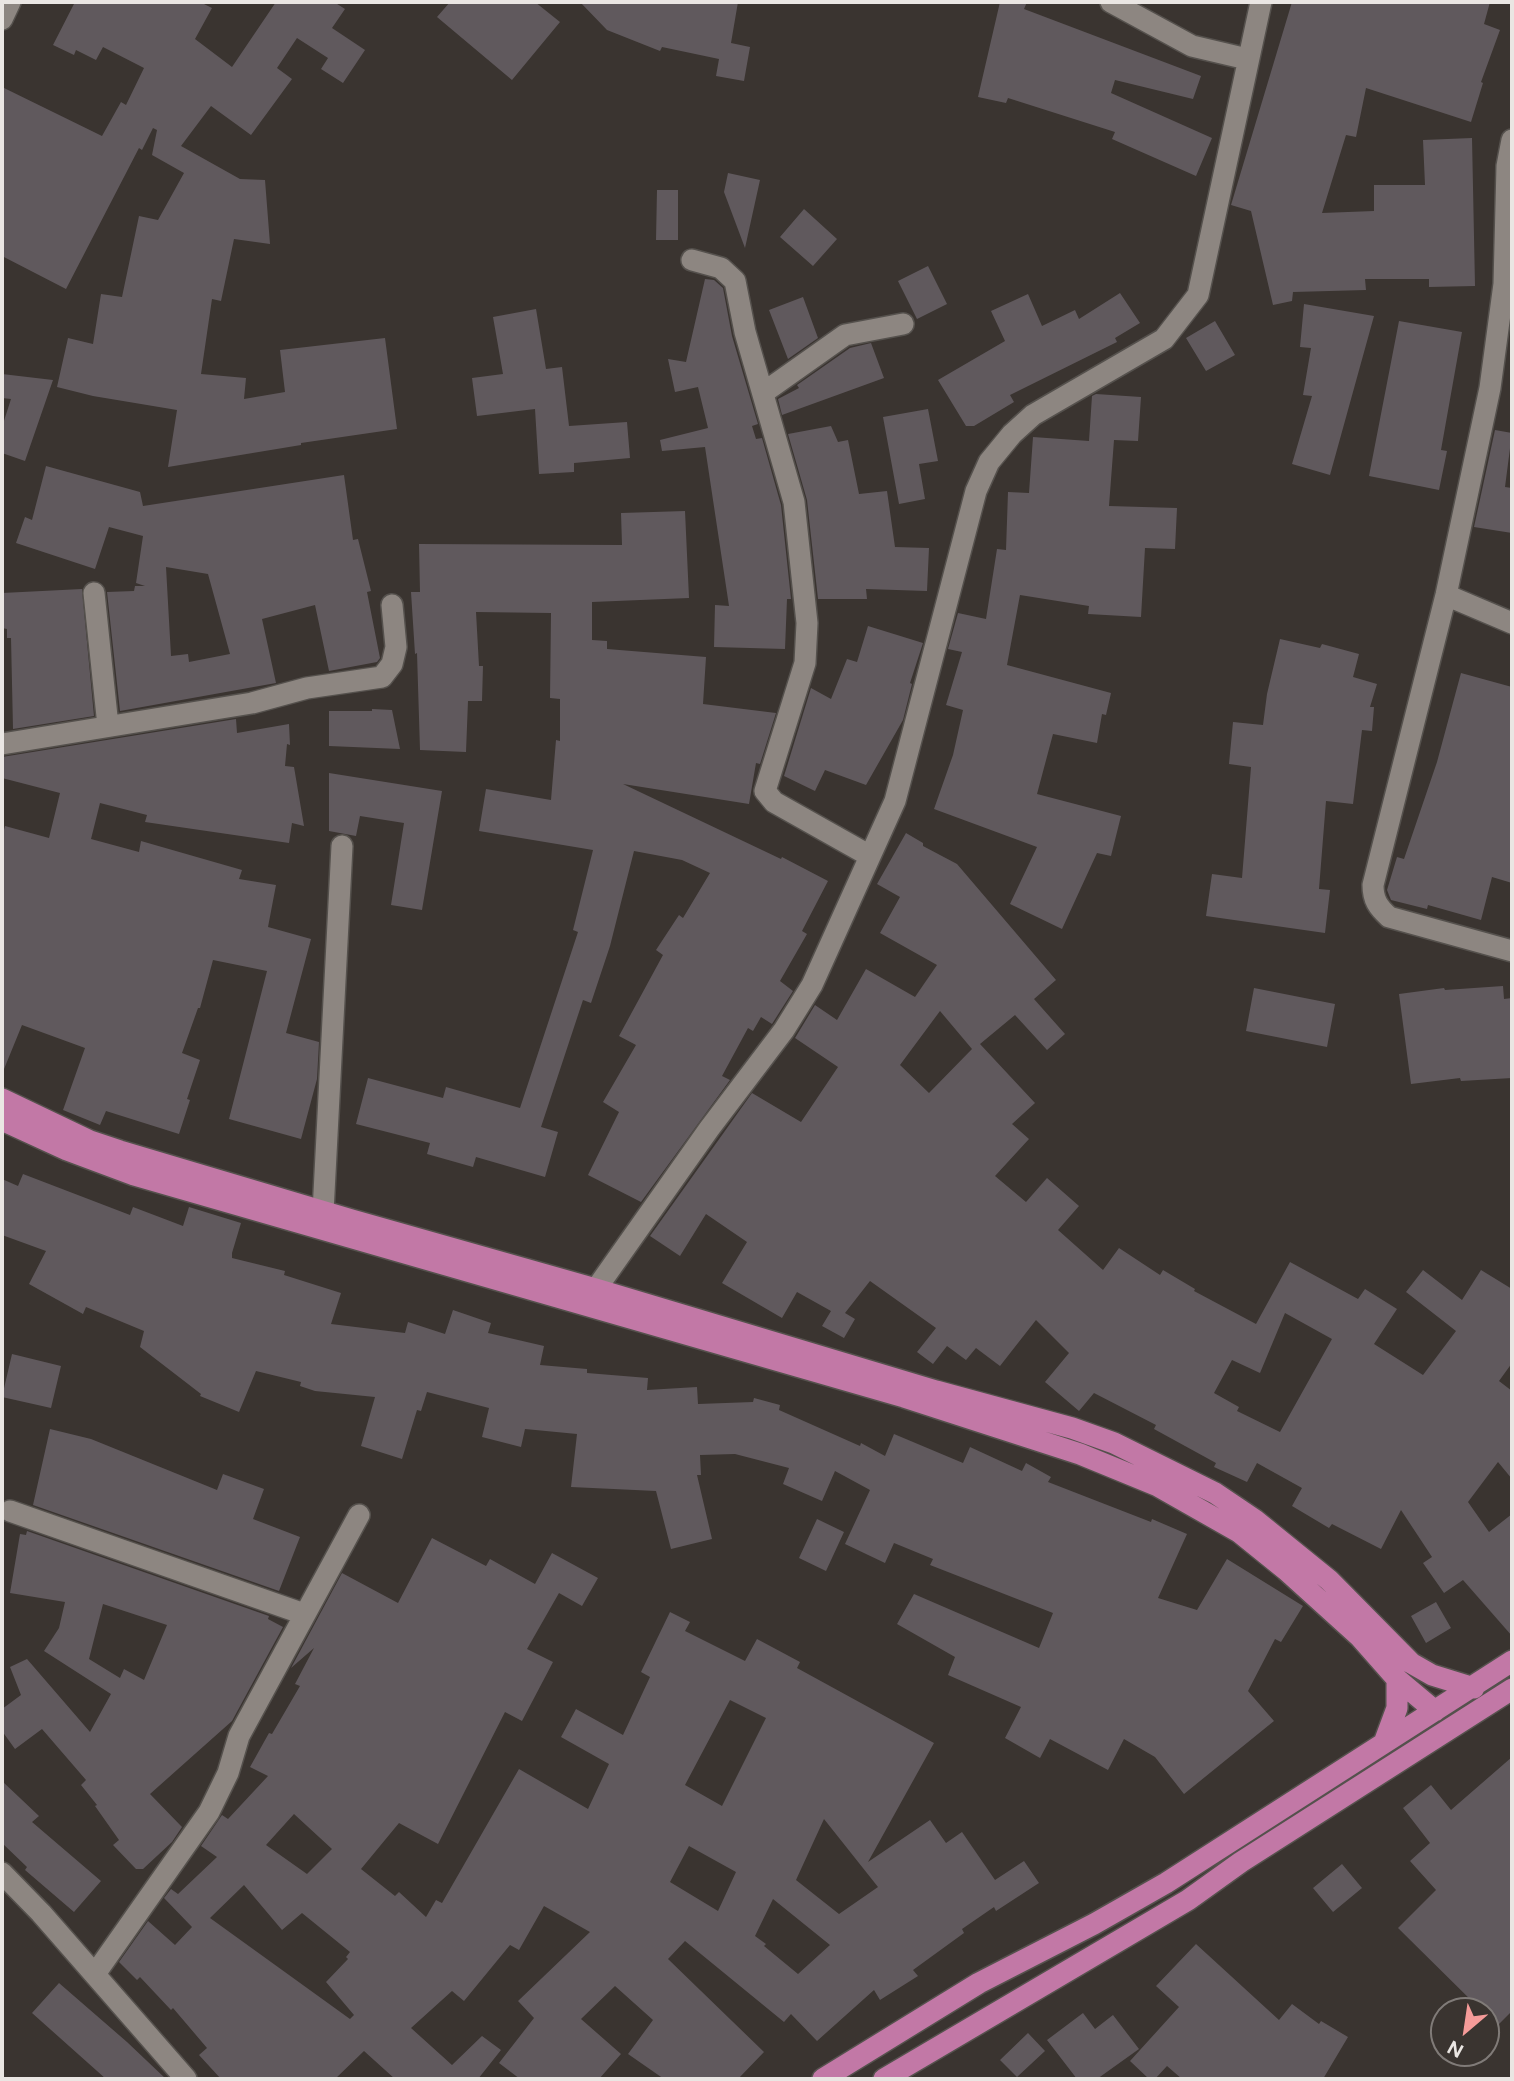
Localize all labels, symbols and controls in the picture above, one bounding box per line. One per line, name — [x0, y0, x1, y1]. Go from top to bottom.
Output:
north arrow — [1430, 1997, 1500, 2067]
text: N — [1444, 2035, 1468, 2063]

